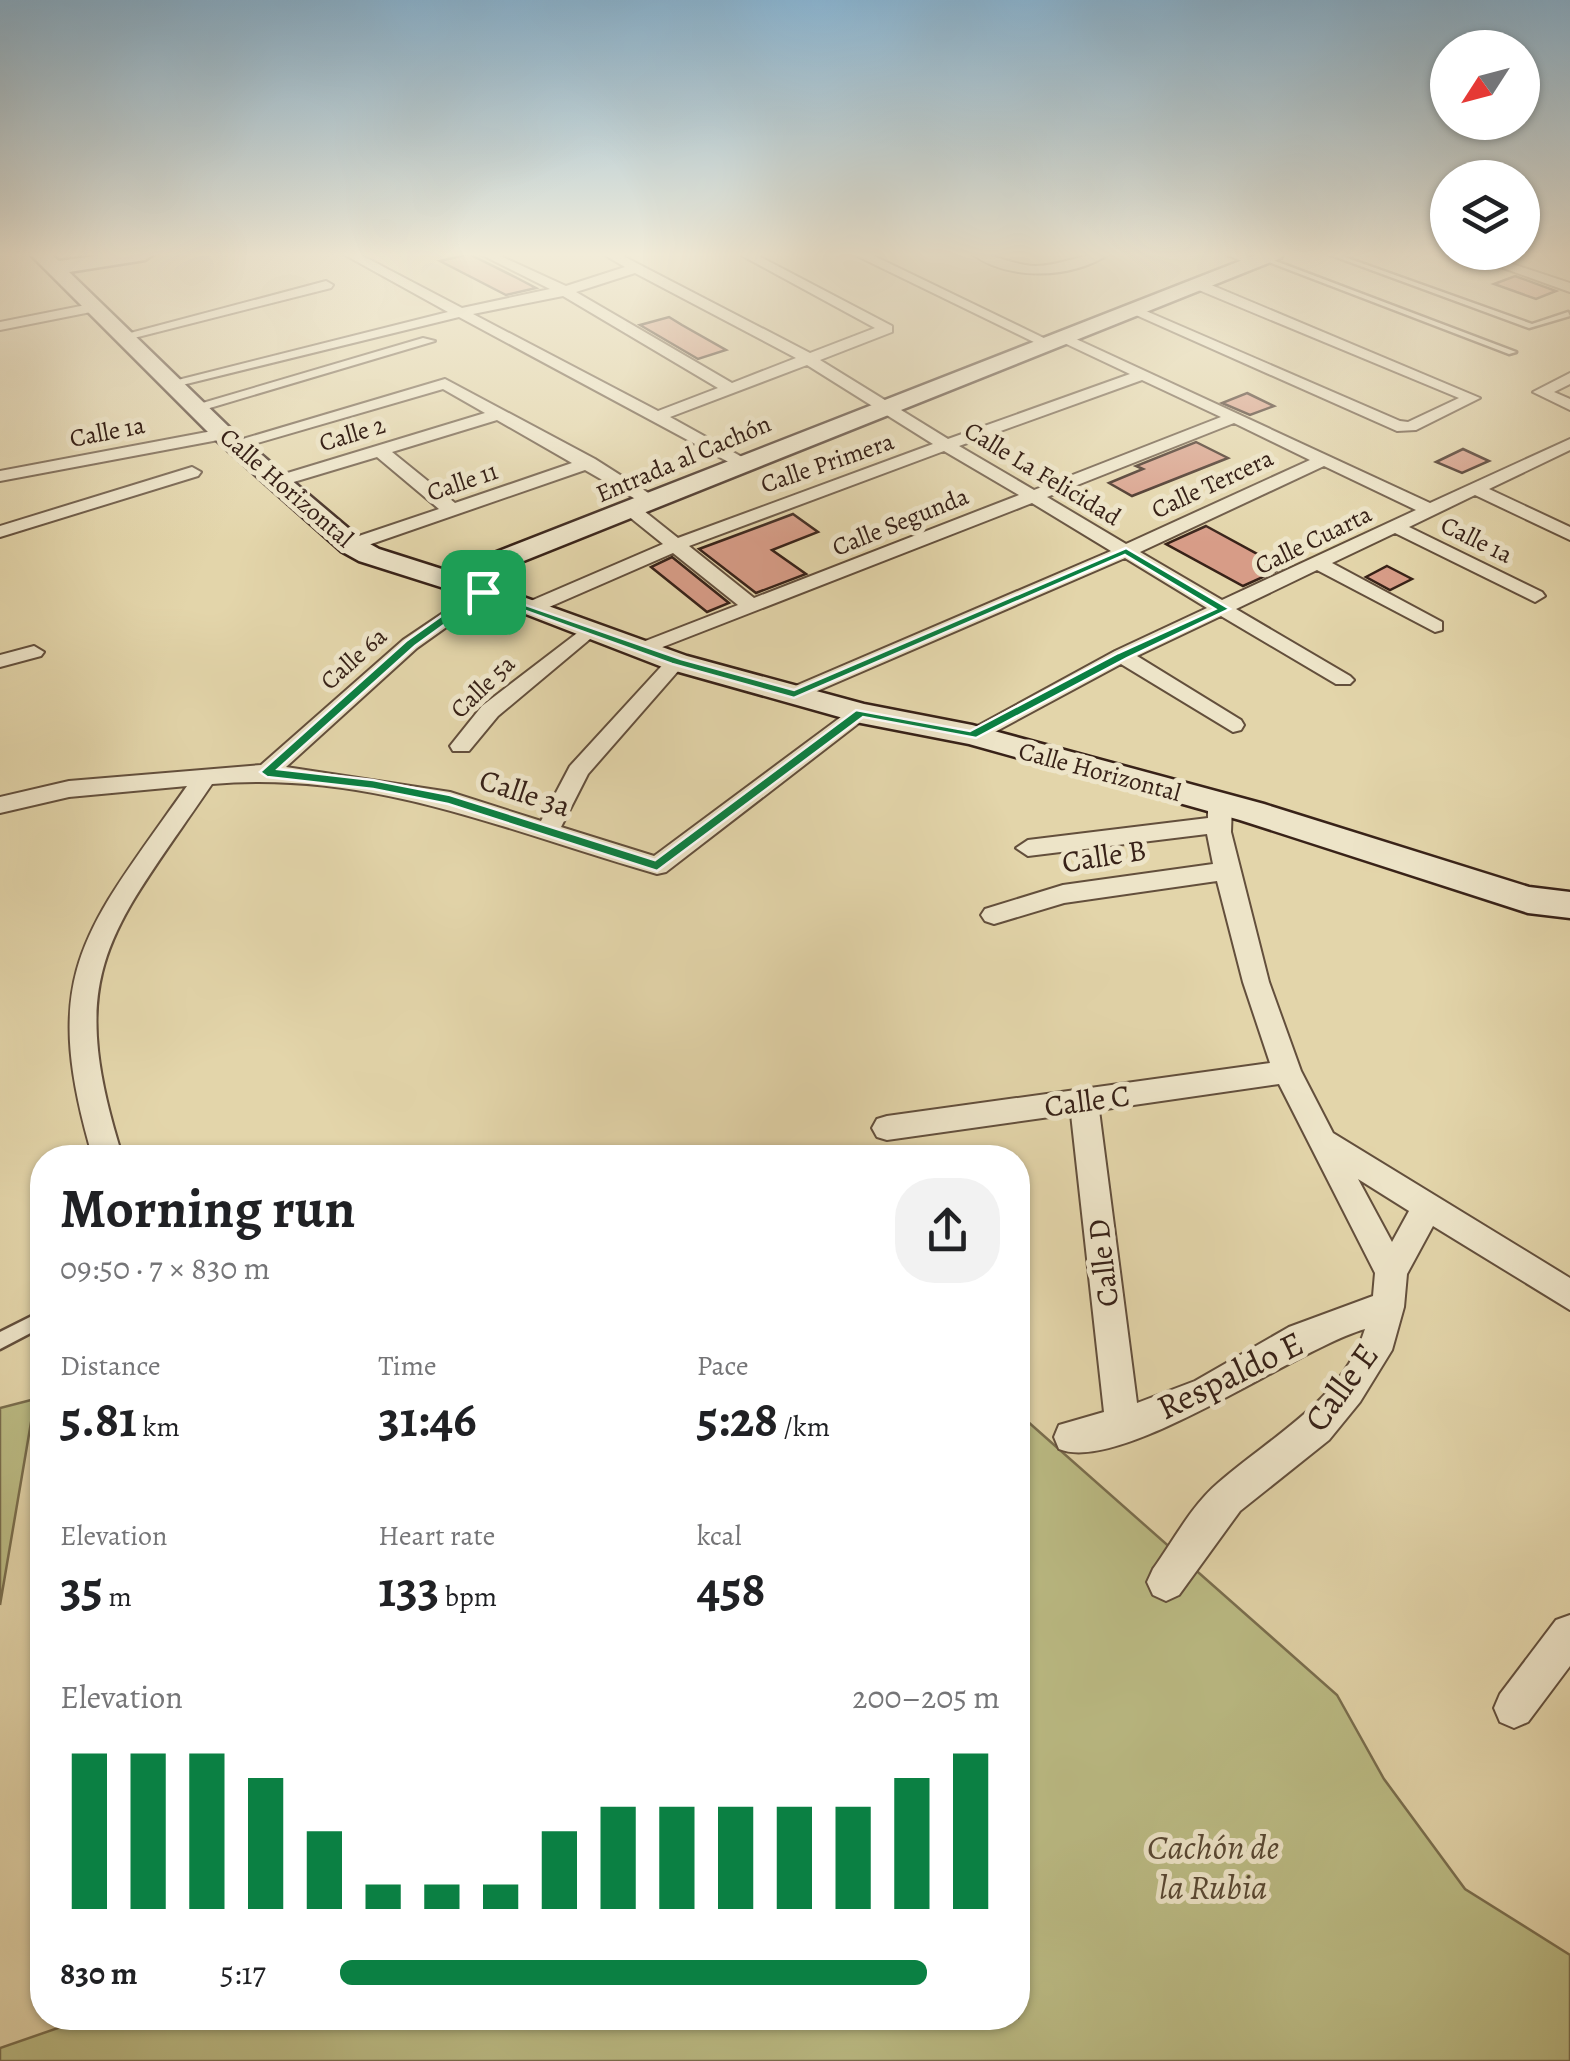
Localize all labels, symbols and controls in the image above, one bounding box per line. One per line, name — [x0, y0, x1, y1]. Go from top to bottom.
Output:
north arrow — [1430, 30, 1540, 140]
map controls — [1430, 30, 1540, 270]
button: layers — [1430, 160, 1540, 270]
street label: Entrada al Cachón — [591, 407, 776, 511]
street label: Calle 1a — [67, 408, 148, 456]
street label: Calle 2 — [315, 408, 390, 460]
street label: Calle La Felicidad — [958, 414, 1128, 534]
street label: Calle Horizontal — [212, 420, 360, 555]
street label: Calle Primera — [756, 424, 899, 502]
street label: Calle Tercera — [1146, 441, 1279, 527]
street label: Calle 11 — [422, 454, 502, 510]
street label: Calle Segunda — [827, 479, 974, 565]
street label: Calle Cuarta — [1249, 497, 1378, 583]
street label: Calle 1a — [1435, 508, 1518, 572]
pin — [441, 550, 526, 635]
icon: arrive — [456, 565, 511, 620]
street label: Calle 6a — [313, 619, 395, 698]
street label: Calle 5a — [443, 647, 523, 726]
street label: Calle Horizontal — [1015, 734, 1185, 810]
street label: Calle 3a — [474, 760, 576, 826]
street label: Calle B — [1059, 830, 1149, 882]
street label: Calle C — [1042, 1075, 1132, 1127]
text: Morning run — [60, 1171, 355, 1246]
button: share — [895, 1178, 1000, 1283]
street label: Calle D — [1078, 1217, 1128, 1309]
text: 09:50 · 7 × 830 m — [60, 1246, 270, 1290]
street label: Respaldo E — [1149, 1319, 1311, 1431]
street label: Calle E — [1293, 1333, 1389, 1441]
text: Distance — [60, 1347, 160, 1385]
text: Time — [378, 1347, 437, 1385]
text: Pace — [697, 1347, 749, 1385]
text: 5.81 — [60, 1385, 137, 1453]
text: 31:46 — [378, 1385, 476, 1453]
text: 5:28 — [697, 1385, 778, 1453]
text: km — [137, 1408, 180, 1446]
text: /km — [778, 1408, 830, 1446]
text: Elevation — [60, 1517, 167, 1555]
text: Heart rate — [378, 1517, 495, 1555]
text: kcal — [697, 1517, 742, 1555]
text: 35 — [60, 1555, 103, 1623]
text: 133 — [378, 1555, 439, 1623]
text: 458 — [697, 1555, 766, 1623]
text: m — [103, 1578, 132, 1616]
text: bpm — [439, 1578, 497, 1616]
text: Elevation — [60, 1675, 183, 1719]
text: 200–205 m — [852, 1675, 1000, 1719]
park label: Cachón de la Rubia — [1147, 1823, 1279, 1911]
text: 830 m — [60, 1951, 138, 1995]
text: 5:17 — [220, 1951, 266, 1995]

